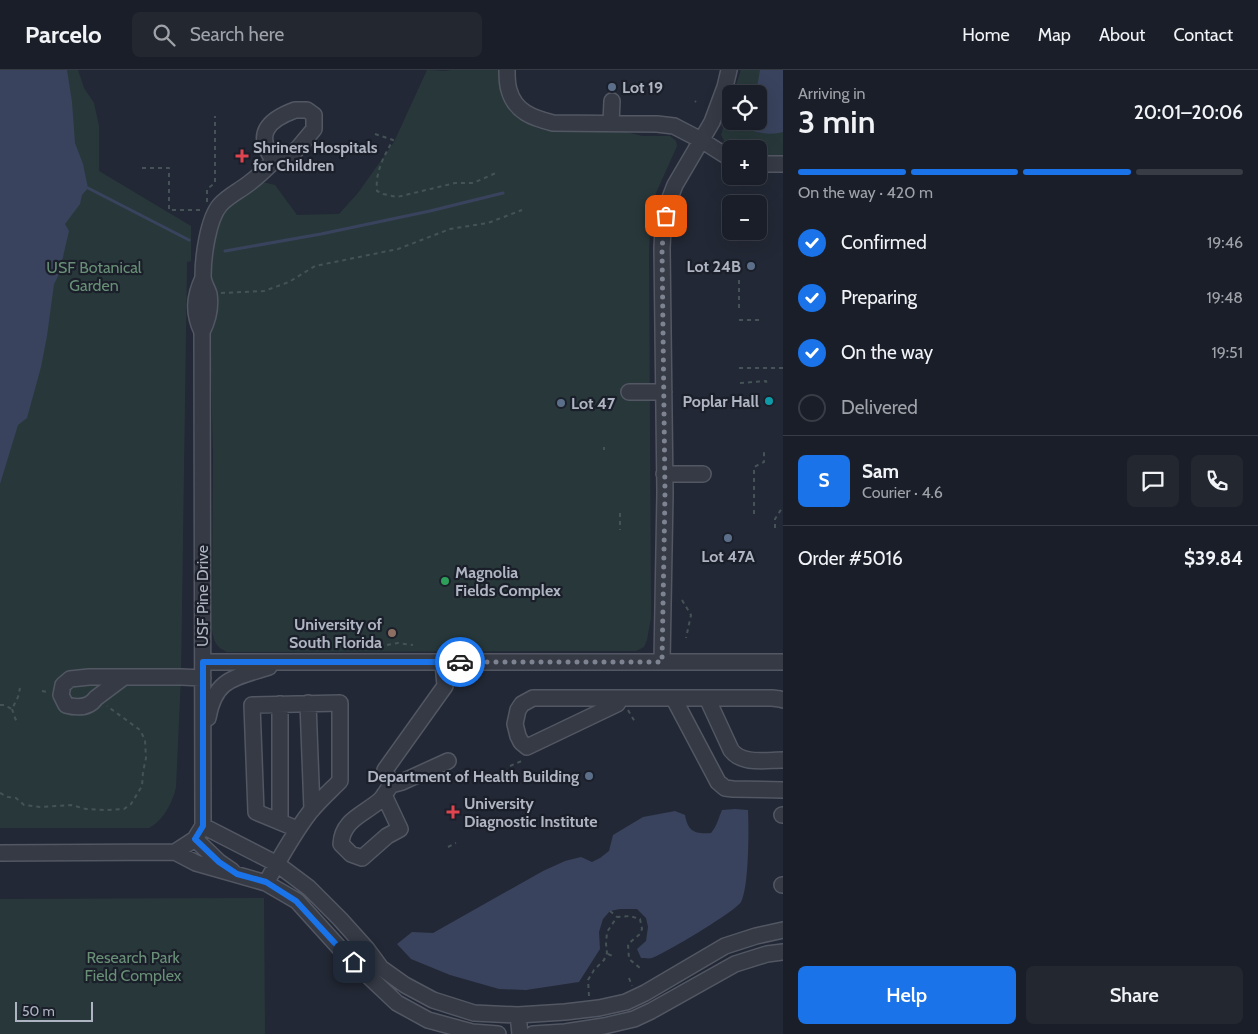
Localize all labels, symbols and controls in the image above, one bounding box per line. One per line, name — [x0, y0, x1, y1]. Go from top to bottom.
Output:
search box — [132, 12, 482, 57]
text: Parcelo — [25, 20, 102, 49]
icon: search — [150, 21, 178, 49]
text: Search here — [190, 23, 284, 46]
text: Home — [962, 24, 1010, 46]
text: Map — [1038, 24, 1071, 46]
text: About — [1099, 24, 1145, 46]
text: Contact — [1173, 24, 1233, 46]
place label: Lot 19 — [622, 78, 663, 97]
marker: Lot 19 — [606, 81, 618, 93]
text: Arriving in — [798, 84, 865, 103]
map controls — [722, 85, 767, 240]
button: locate — [722, 85, 767, 130]
text: 20:01–20:06 — [1134, 101, 1243, 124]
text: 3 min — [798, 102, 875, 141]
place label: Shriners Hospitals for Children — [253, 138, 378, 175]
button: + — [722, 140, 767, 185]
marker: Shriners Hospitals for Children — [235, 149, 249, 163]
text: On the way · 420 m — [798, 183, 933, 202]
pin — [645, 195, 687, 237]
button: − — [722, 195, 767, 240]
icon: bag — [652, 202, 680, 230]
icon: check — [798, 229, 826, 257]
text: Confirmed — [841, 231, 927, 254]
text: 19:46 — [1207, 233, 1243, 252]
place label: Lot 24B — [687, 257, 741, 276]
park label: USF Botanical Garden — [46, 258, 142, 295]
marker: Lot 24B — [745, 260, 757, 272]
icon: check — [798, 284, 826, 312]
text: Preparing — [841, 286, 917, 309]
text: 19:48 — [1206, 288, 1243, 307]
icon: check — [798, 339, 826, 367]
text: On the way — [841, 341, 933, 364]
text: 19:51 — [1211, 343, 1243, 362]
place label: Poplar Hall — [682, 392, 759, 411]
place label: Lot 47 — [571, 394, 616, 413]
marker: Poplar Hall — [763, 395, 775, 407]
text: Delivered — [841, 396, 918, 419]
marker: Lot 47 — [555, 397, 567, 409]
button: chat — [1127, 455, 1179, 507]
button: phone — [1191, 455, 1243, 507]
text: Sam — [862, 460, 899, 483]
text: S — [818, 469, 830, 492]
text: Courier · 4.6 — [862, 483, 943, 502]
marker: Lot 47A — [722, 532, 734, 544]
street label: USF Pine Drive — [193, 545, 212, 647]
place label: Lot 47A — [701, 547, 755, 566]
text: Order #5016 — [798, 547, 903, 570]
text: $39.84 — [1184, 547, 1243, 570]
place label: Magnolia Fields Complex — [455, 563, 561, 600]
marker: Magnolia Fields Complex — [439, 575, 451, 587]
place label: University of South Florida — [289, 615, 383, 652]
marker: University of South Florida — [386, 627, 398, 639]
courier — [435, 637, 485, 687]
icon: car — [446, 648, 474, 676]
place label: Department of Health Building — [367, 767, 579, 786]
marker: Department of Health Building — [583, 770, 595, 782]
place label: University Diagnostic Institute — [464, 794, 598, 831]
marker: University Diagnostic Institute — [446, 805, 460, 819]
pin — [333, 941, 375, 983]
park label: Research Park Field Complex — [85, 948, 182, 985]
icon: home — [340, 948, 368, 976]
button: Help — [798, 966, 1016, 1024]
button: Share — [1026, 966, 1243, 1024]
scale bar — [15, 999, 92, 1022]
text: 50 m — [22, 1002, 55, 1020]

